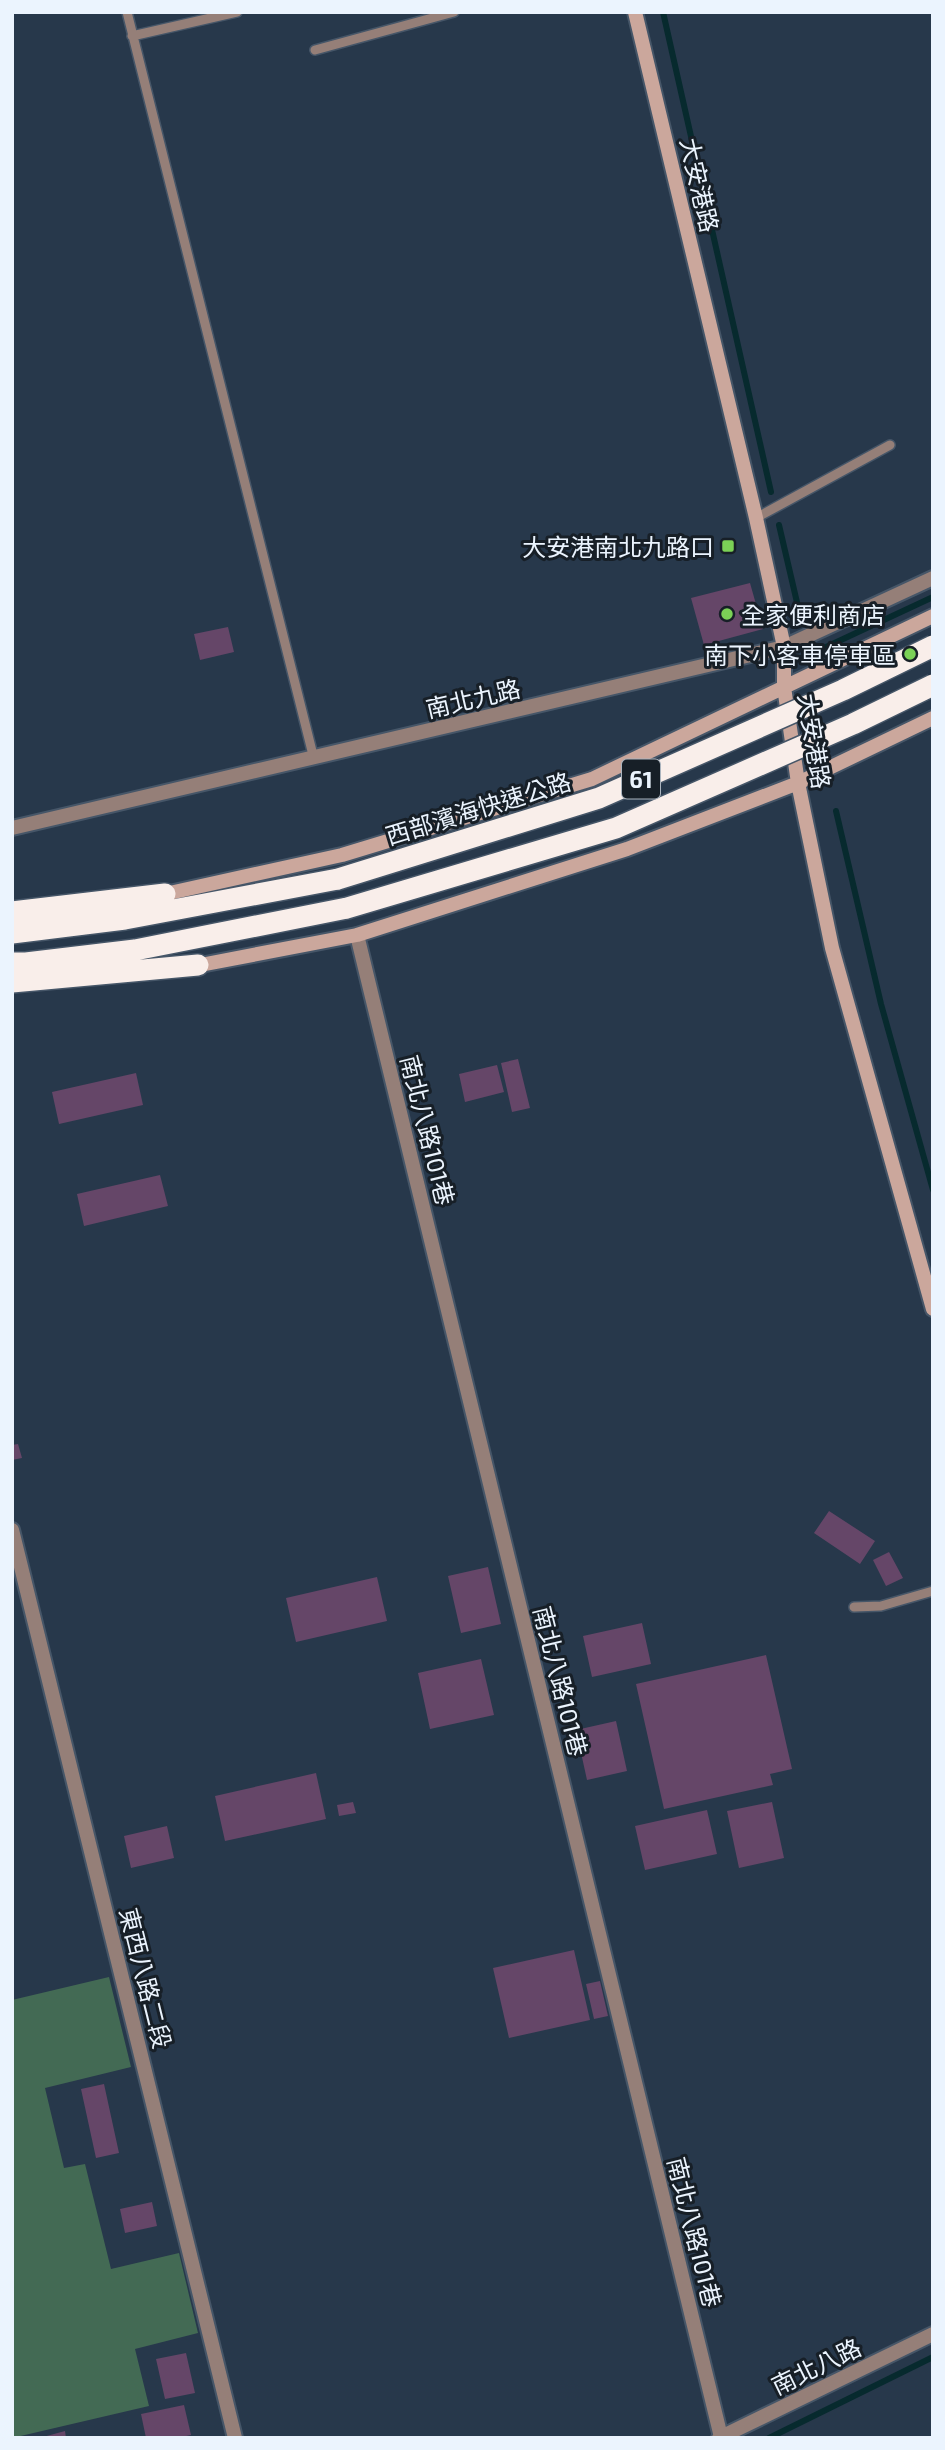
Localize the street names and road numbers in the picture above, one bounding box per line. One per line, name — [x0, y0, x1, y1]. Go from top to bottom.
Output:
street label: 大安港路 — [675, 135, 725, 235]
street label: 南北九路 — [423, 673, 523, 723]
street label: 大安港路 — [793, 691, 837, 791]
road number: 61 — [622, 760, 660, 799]
street label: 西部濱海快速公路 — [382, 766, 574, 850]
street label: 南北八路101巷 — [395, 1052, 461, 1208]
street label: 南北八路101巷 — [528, 1603, 594, 1759]
street label: 東西八路二段 — [115, 1905, 177, 2051]
street label: 南北八路101巷 — [662, 2154, 728, 2310]
street label: 南北八路 — [767, 2332, 865, 2400]

